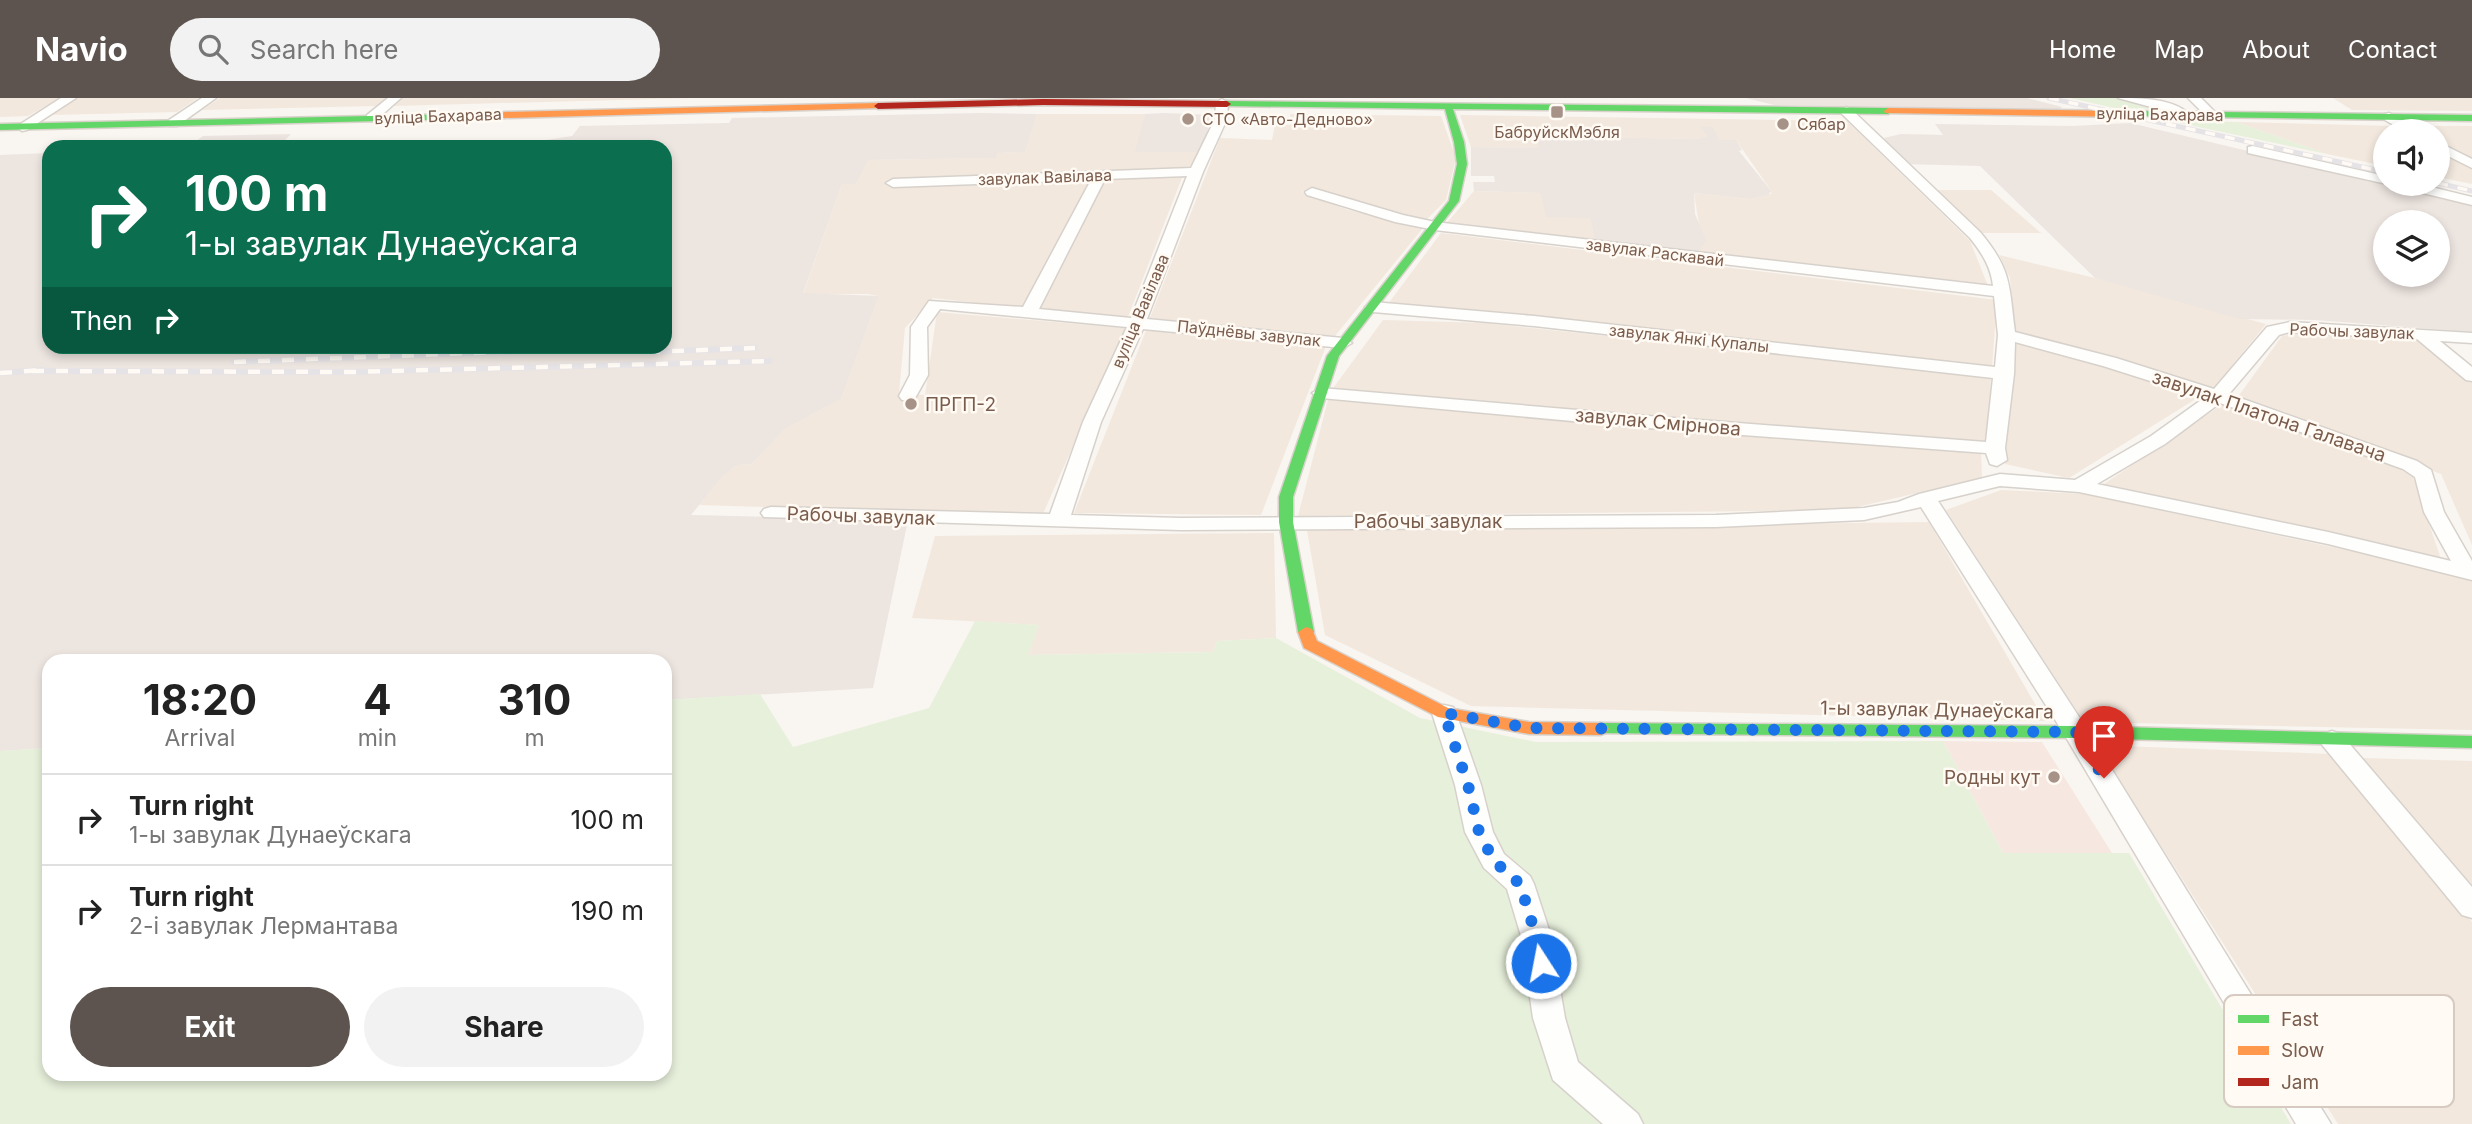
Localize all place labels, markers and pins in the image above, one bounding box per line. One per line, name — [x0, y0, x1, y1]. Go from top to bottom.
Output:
marker: БабруйскМэбля — [1549, 104, 1565, 120]
place label: СТО «Авто-Дедново» — [1202, 109, 1373, 129]
marker: СТО «Авто-Дедново» — [1180, 111, 1196, 127]
place label: Сябар — [1797, 114, 1846, 134]
marker: Сябар — [1775, 116, 1791, 132]
place label: БабруйскМэбля — [1494, 122, 1620, 142]
place label: ПРГП-2 — [925, 393, 996, 416]
marker: ПРГП-2 — [903, 396, 919, 412]
pin — [2074, 706, 2134, 778]
place label: Родны кут — [1944, 766, 2040, 789]
marker: Родны кут — [2046, 769, 2062, 785]

